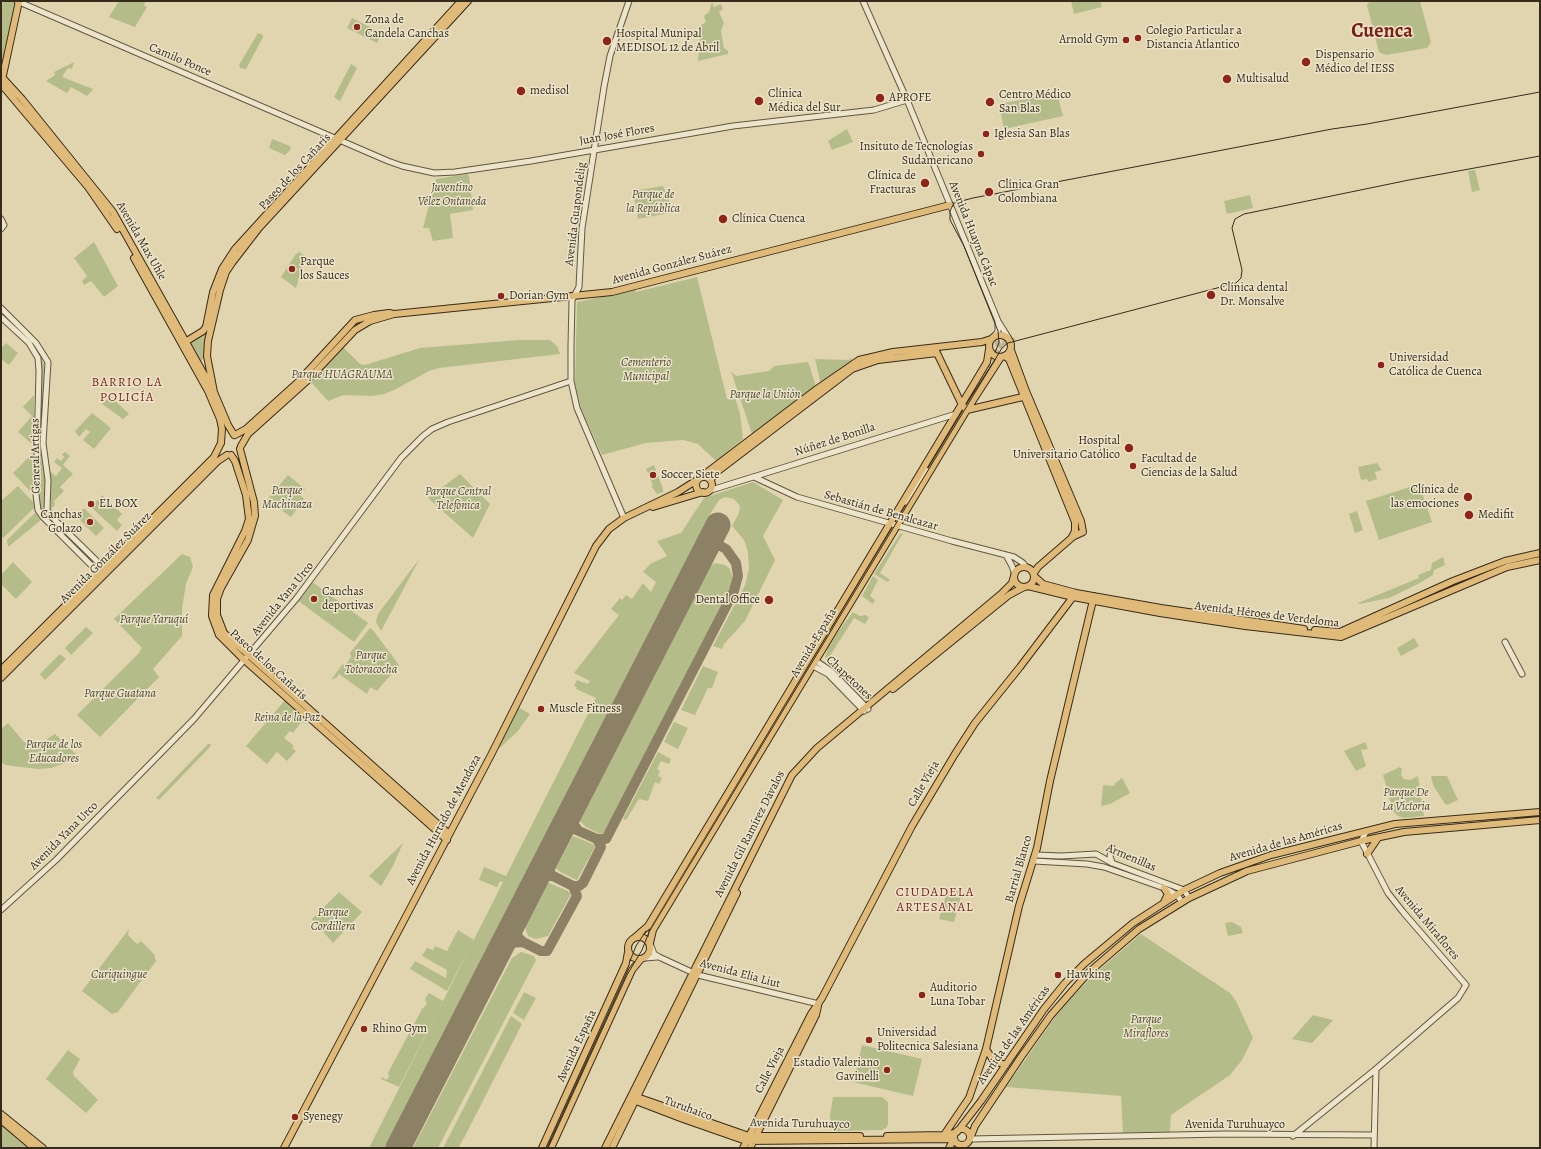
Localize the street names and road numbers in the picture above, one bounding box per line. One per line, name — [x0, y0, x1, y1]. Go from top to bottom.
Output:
street label: Camilo Ponce — [147, 40, 213, 80]
street label: Juan José Flores — [578, 121, 656, 149]
street label: Paseo de los Cañaris — [256, 131, 334, 213]
street label: Avenida Guapondelig — [562, 161, 590, 267]
street label: Avenida Huayna Cápac — [945, 179, 1001, 289]
street label: Avenida Max Uhle — [113, 199, 169, 283]
street label: Avenida González Suárez — [611, 242, 733, 288]
street label: General Artigas — [28, 418, 44, 494]
street label: Núñez de Bonilla — [793, 420, 877, 460]
street label: Sebastián de Benalcazar — [822, 488, 940, 534]
street label: Avenida González Suárez — [57, 509, 155, 607]
street label: Avenida Yana Urco — [249, 559, 317, 639]
street label: Avenida Héroes de Verdeloma — [1194, 599, 1340, 631]
street label: Avenida España — [788, 606, 840, 680]
street label: Paseo de los Cañaris — [226, 627, 310, 703]
street label: Chapetones — [823, 653, 875, 703]
street label: Avenida Hurtado de Mendoza — [403, 752, 485, 888]
street label: Calle Vieja — [905, 758, 943, 810]
street label: Avenida Gil Ramírez Dávalos — [712, 768, 788, 900]
street label: Avenida Yana Urco — [27, 799, 101, 873]
street label: Avenida de las Américas — [1228, 819, 1344, 865]
street label: Barrial Blanco — [1003, 834, 1035, 904]
street label: Armenillas — [1104, 841, 1158, 875]
street label: Avenida Miraflores — [1392, 883, 1462, 963]
street label: Avenida Elia Liut — [698, 956, 782, 992]
street label: Avenida de las Américas — [975, 983, 1053, 1087]
street label: Avenida España — [554, 1008, 600, 1084]
street label: Calle Vieja — [752, 1044, 788, 1096]
street label: Turuhaico — [662, 1094, 714, 1124]
street label: Avenida Turuhuayco — [750, 1116, 850, 1132]
street label: Avenida Turuhuayco — [1185, 1118, 1285, 1132]

